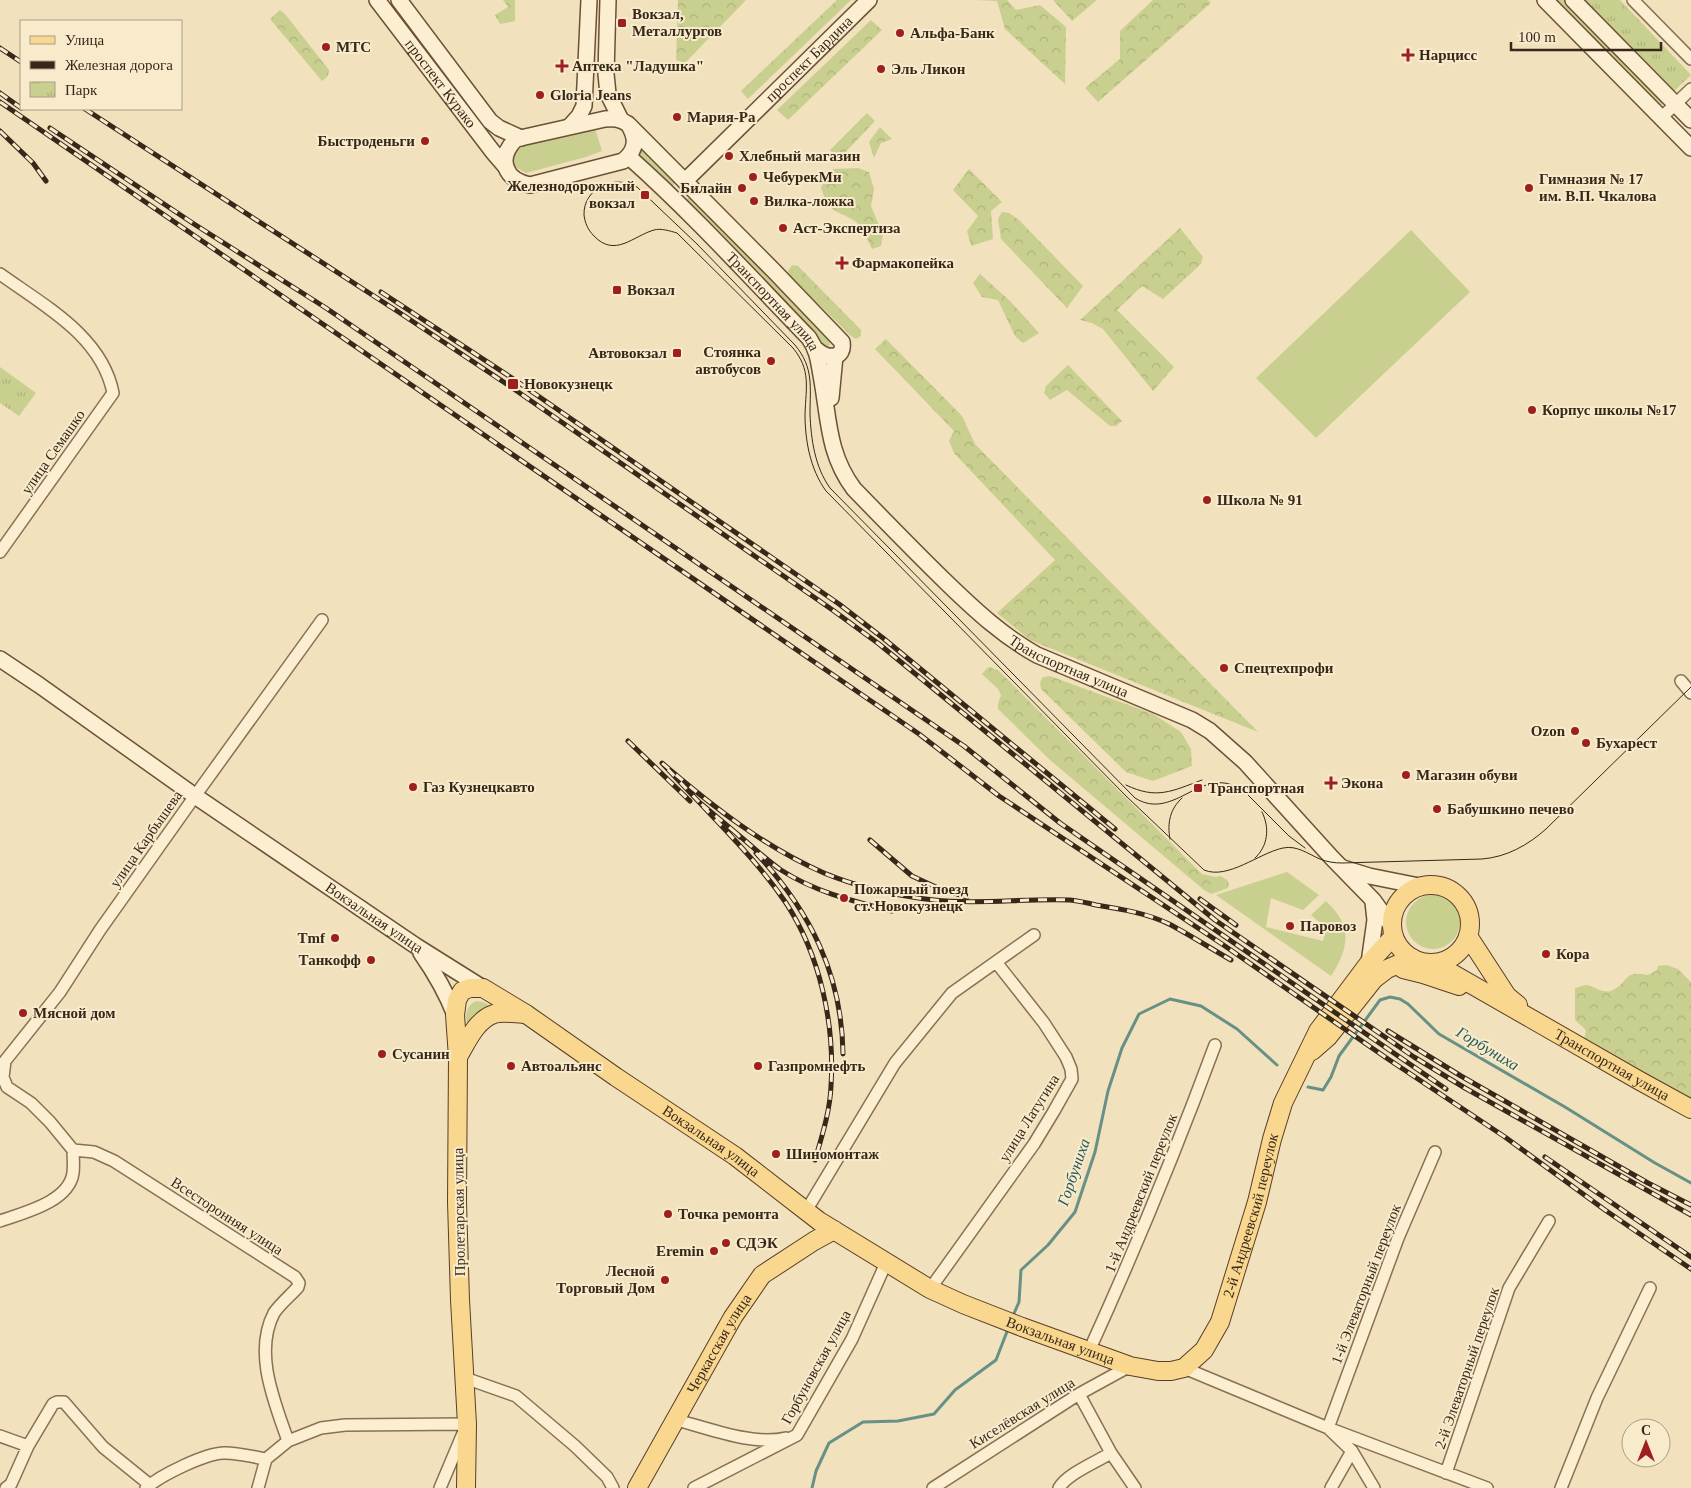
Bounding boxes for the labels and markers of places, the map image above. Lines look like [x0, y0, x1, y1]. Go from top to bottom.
place label: Вокзал, Металлургов [632, 6, 722, 39]
marker: Вокзал, Металлургов [616, 17, 628, 29]
place label: Альфа-Банк [910, 25, 995, 41]
marker: Альфа-Банк [894, 27, 906, 39]
place label: МТС [336, 39, 371, 55]
marker: МТС [320, 41, 332, 53]
place label: Нарцисс [1419, 47, 1477, 63]
marker: Нарцисс [1401, 48, 1415, 62]
place label: Аптека "Ладушка" [572, 58, 704, 74]
marker: Аптека "Ладушка" [556, 60, 568, 72]
place label: Эль Ликон [891, 61, 966, 77]
marker: Эль Ликон [875, 63, 887, 75]
place label: Gloria Jeans [550, 87, 631, 103]
marker: Gloria Jeans [534, 89, 546, 101]
place label: Мария-Ра [687, 109, 756, 125]
marker: Мария-Ра [671, 111, 683, 123]
place label: Быстроденьги [317, 133, 415, 149]
marker: Быстроденьги [419, 135, 431, 147]
place label: Хлебный магазин [739, 148, 861, 164]
marker: Хлебный магазин [723, 150, 735, 162]
place label: ЧебурекМи [763, 169, 842, 185]
marker: ЧебурекМи [747, 171, 759, 183]
place label: Гимназия № 17 им. В.П. Чкалова [1539, 171, 1657, 204]
place label: Железнодорожный вокзал [507, 178, 636, 211]
place label: Билайн [680, 180, 732, 196]
marker: Билайн [736, 182, 748, 194]
marker: Гимназия № 17 им. В.П. Чкалова [1523, 182, 1535, 194]
marker: Железнодорожный вокзал [639, 189, 651, 201]
place label: Вилка-ложка [764, 193, 855, 209]
marker: Вилка-ложка [748, 195, 760, 207]
place label: Аст-Экспертиза [793, 220, 901, 236]
marker: Аст-Экспертиза [777, 222, 789, 234]
place label: Фармакопейка [852, 255, 954, 271]
marker: Фармакопейка [836, 257, 848, 269]
place label: Вокзал [627, 282, 676, 298]
marker: Вокзал [611, 284, 623, 296]
place label: Стоянка автобусов [695, 344, 761, 377]
place label: Автовокзал [588, 345, 668, 361]
marker: Автовокзал [671, 347, 683, 359]
marker: Стоянка автобусов [765, 355, 777, 367]
place label: Новокузнецк [524, 376, 613, 392]
marker: Новокузнецк [506, 377, 520, 391]
place label: Корпус школы №17 [1542, 402, 1677, 418]
marker: Корпус школы №17 [1526, 404, 1538, 416]
place label: Школа № 91 [1217, 492, 1303, 508]
marker: Школа № 91 [1201, 494, 1213, 506]
place label: Спецтехпрофи [1234, 660, 1334, 676]
marker: Спецтехпрофи [1218, 662, 1230, 674]
place label: Ozon [1531, 723, 1566, 739]
marker: Ozon [1569, 725, 1581, 737]
place label: Бухарест [1596, 735, 1658, 751]
marker: Бухарест [1580, 737, 1592, 749]
place label: Магазин обуви [1416, 767, 1518, 783]
marker: Магазин обуви [1400, 769, 1412, 781]
place label: Экона [1341, 775, 1384, 791]
marker: Экона [1325, 777, 1337, 789]
place label: Газ Кузнецкавто [423, 779, 535, 795]
place label: Транспортная [1208, 780, 1305, 796]
marker: Газ Кузнецкавто [407, 781, 419, 793]
marker: Транспортная [1192, 782, 1204, 794]
place label: Бабушкино печево [1447, 801, 1574, 817]
marker: Бабушкино печево [1431, 803, 1443, 815]
place label: Пожарный поезд ст. Новокузнецк [854, 881, 969, 914]
marker: Пожарный поезд ст. Новокузнецк [838, 892, 850, 904]
place label: Паровоз [1300, 918, 1356, 934]
marker: Паровоз [1284, 920, 1296, 932]
place label: Tmf [298, 930, 326, 946]
marker: Tmf [329, 932, 341, 944]
place label: Кора [1556, 946, 1590, 962]
marker: Кора [1540, 948, 1552, 960]
place label: Танкофф [299, 952, 361, 968]
marker: Танкофф [365, 954, 377, 966]
place label: Мясной дом [33, 1005, 116, 1021]
marker: Мясной дом [17, 1007, 29, 1019]
place label: Сусанин [392, 1046, 450, 1062]
marker: Сусанин [376, 1048, 388, 1060]
place label: Автоальянс [521, 1058, 602, 1074]
place label: Газпромнефть [768, 1058, 865, 1074]
marker: Автоальянс [505, 1060, 517, 1072]
marker: Газпромнефть [752, 1060, 764, 1072]
place label: Шиномонтаж [786, 1146, 879, 1162]
marker: Шиномонтаж [770, 1148, 782, 1160]
place label: Точка ремонта [678, 1206, 779, 1222]
marker: Точка ремонта [662, 1208, 674, 1220]
place label: СДЭК [736, 1235, 778, 1251]
marker: СДЭК [720, 1237, 732, 1249]
place label: Eremin [656, 1243, 705, 1259]
marker: Eremin [708, 1245, 720, 1257]
place label: Лесной Торговый Дом [556, 1263, 655, 1296]
marker: Лесной Торговый Дом [659, 1274, 671, 1286]

